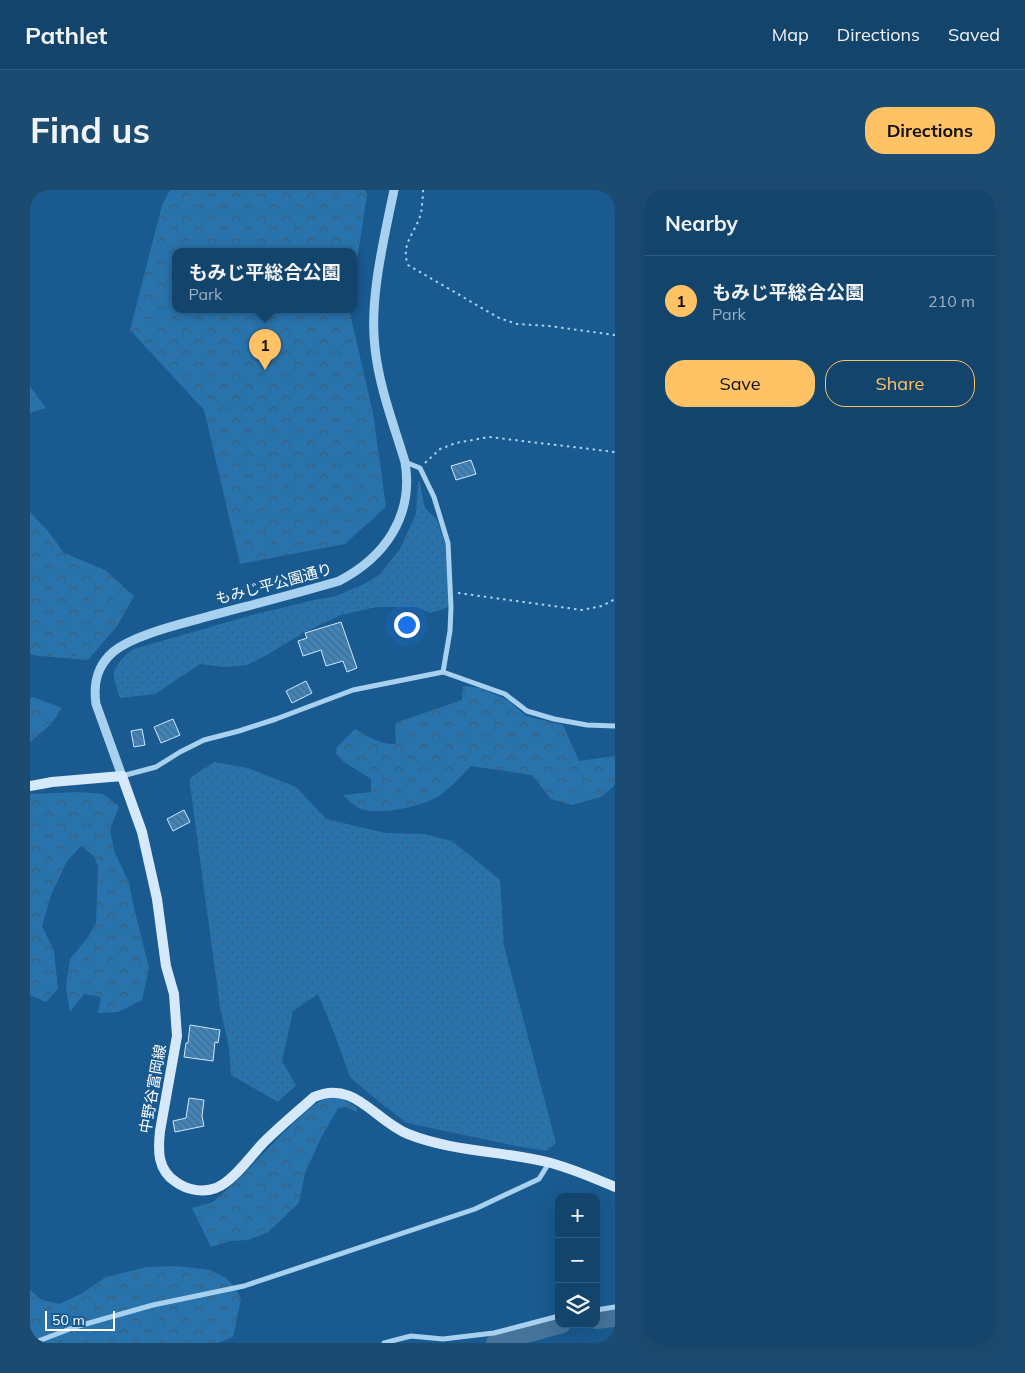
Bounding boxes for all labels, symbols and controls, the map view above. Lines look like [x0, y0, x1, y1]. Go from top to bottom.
text: Pathlet [25, 20, 107, 50]
text: Map [772, 23, 809, 46]
text: Directions [837, 23, 920, 46]
text: Saved [948, 23, 1000, 46]
button: Directions [865, 107, 995, 154]
text: Find us [30, 108, 150, 152]
text: Nearby [665, 210, 738, 236]
popup [172, 248, 357, 313]
text: もみじ平総合公園 [188, 260, 341, 284]
text: もみじ平総合公園 [712, 280, 864, 304]
text: Park [188, 284, 222, 304]
text: 1 [676, 291, 686, 311]
text: 210 m [928, 291, 975, 311]
text: Park [712, 304, 746, 324]
pin: 1 [249, 329, 281, 370]
button: Save [665, 360, 815, 407]
button: Share [825, 360, 975, 407]
street label: もみじ平公園通り [213, 559, 334, 608]
your location [394, 612, 420, 638]
street label: 中野谷富岡線 [135, 1043, 170, 1135]
map controls [555, 1193, 600, 1328]
button: + [555, 1193, 600, 1238]
button: − [555, 1238, 600, 1283]
button: layers [555, 1283, 600, 1328]
scale bar [45, 1308, 115, 1331]
text: 50 m [52, 1311, 85, 1329]

